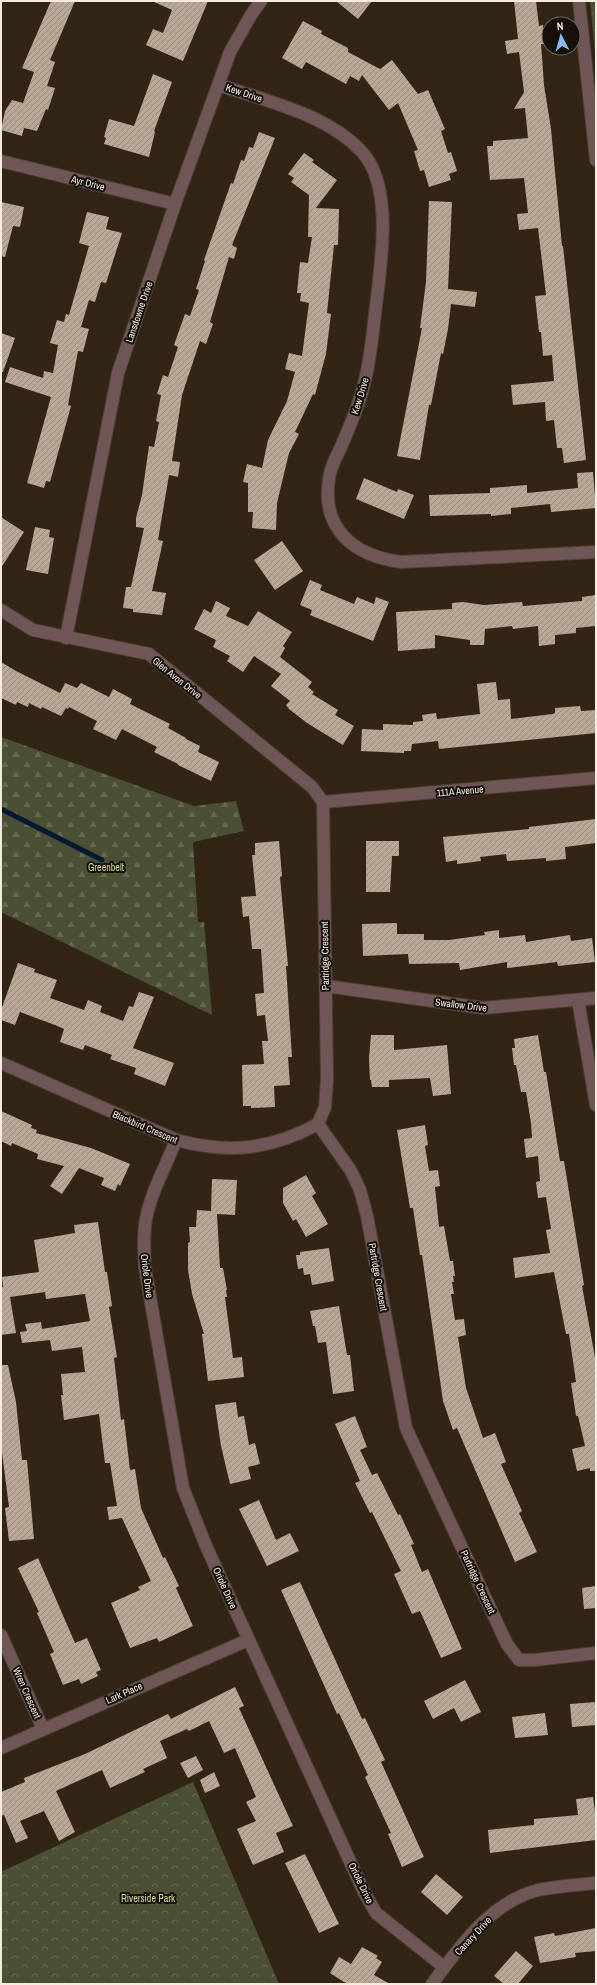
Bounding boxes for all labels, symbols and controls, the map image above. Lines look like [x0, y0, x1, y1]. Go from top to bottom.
north arrow [541, 16, 581, 56]
text: N [556, 19, 564, 33]
street label: Kew Drive [224, 81, 264, 105]
street label: Ayr Drive [69, 172, 107, 194]
street label: Lansdowne Drive [122, 279, 156, 344]
street label: Kew Drive [348, 376, 372, 416]
street label: Glen Avon Drive [150, 654, 205, 702]
street label: 111A Avenue [436, 782, 484, 800]
park label: Greenbelt [88, 861, 125, 874]
street label: Partridge Crescent [318, 921, 332, 991]
street label: Swallow Drive [434, 995, 488, 1015]
street label: Blackbird Crescent [111, 1107, 180, 1147]
street label: Partridge Crescent [366, 1242, 391, 1313]
street label: Oriole Drive [138, 1253, 156, 1299]
street label: Partridge Crescent [458, 1548, 499, 1617]
street label: Oriole Drive [210, 1565, 240, 1611]
street label: Wren Crescent [10, 1665, 44, 1721]
street label: Lark Place [104, 1679, 145, 1707]
street label: Oriole Drive [345, 1860, 377, 1906]
park label: Riverside Park [121, 1892, 176, 1905]
street label: Canary Drive [452, 1914, 495, 1958]

